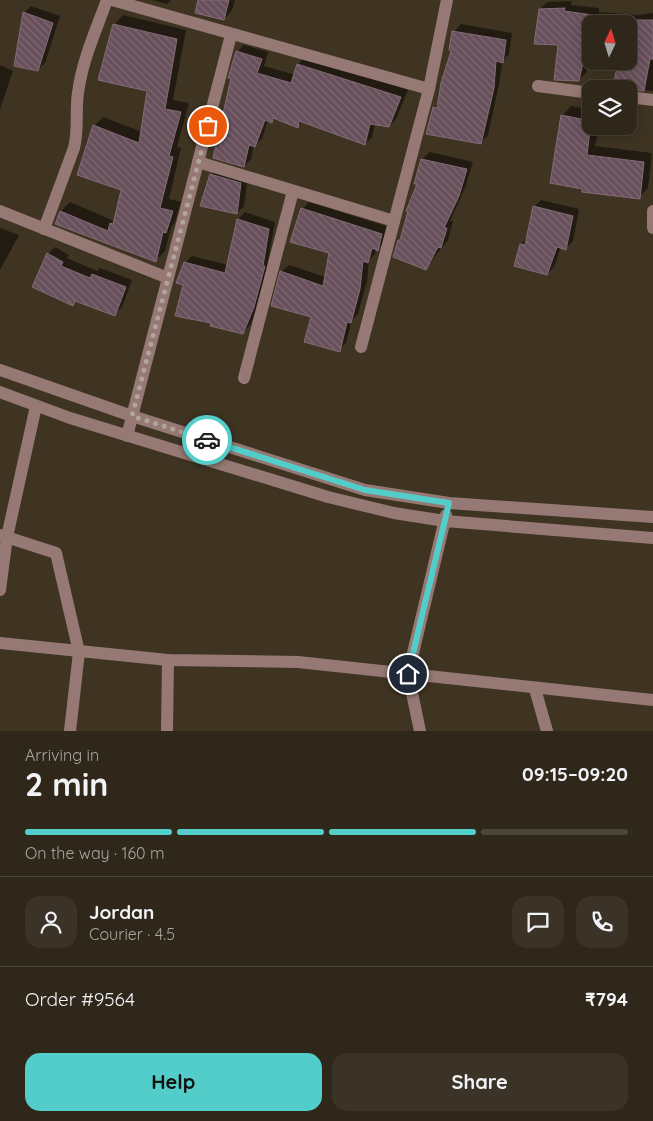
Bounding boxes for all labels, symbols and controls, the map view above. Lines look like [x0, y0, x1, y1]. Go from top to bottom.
north arrow [582, 15, 638, 70]
map controls [582, 15, 637, 135]
button: layers [582, 80, 637, 135]
pin [187, 105, 229, 147]
icon: bag [194, 112, 222, 140]
courier [182, 415, 232, 465]
icon: car [193, 426, 221, 454]
pin [387, 653, 429, 695]
icon: home [394, 660, 422, 688]
text: Arriving in [25, 745, 99, 765]
text: 09:15–09:20 [522, 762, 628, 786]
text: 2 min [25, 764, 108, 804]
text: On the way · 160 m [25, 843, 165, 863]
button: person [25, 896, 77, 948]
button: chat [512, 896, 564, 948]
button: phone [576, 896, 628, 948]
text: Jordan [89, 900, 154, 924]
text: Courier · 4.5 [89, 924, 175, 944]
text: Order #9564 [25, 987, 135, 1011]
text: ₹794 [585, 987, 628, 1011]
button: Help [25, 1053, 322, 1111]
button: Share [332, 1053, 628, 1111]

